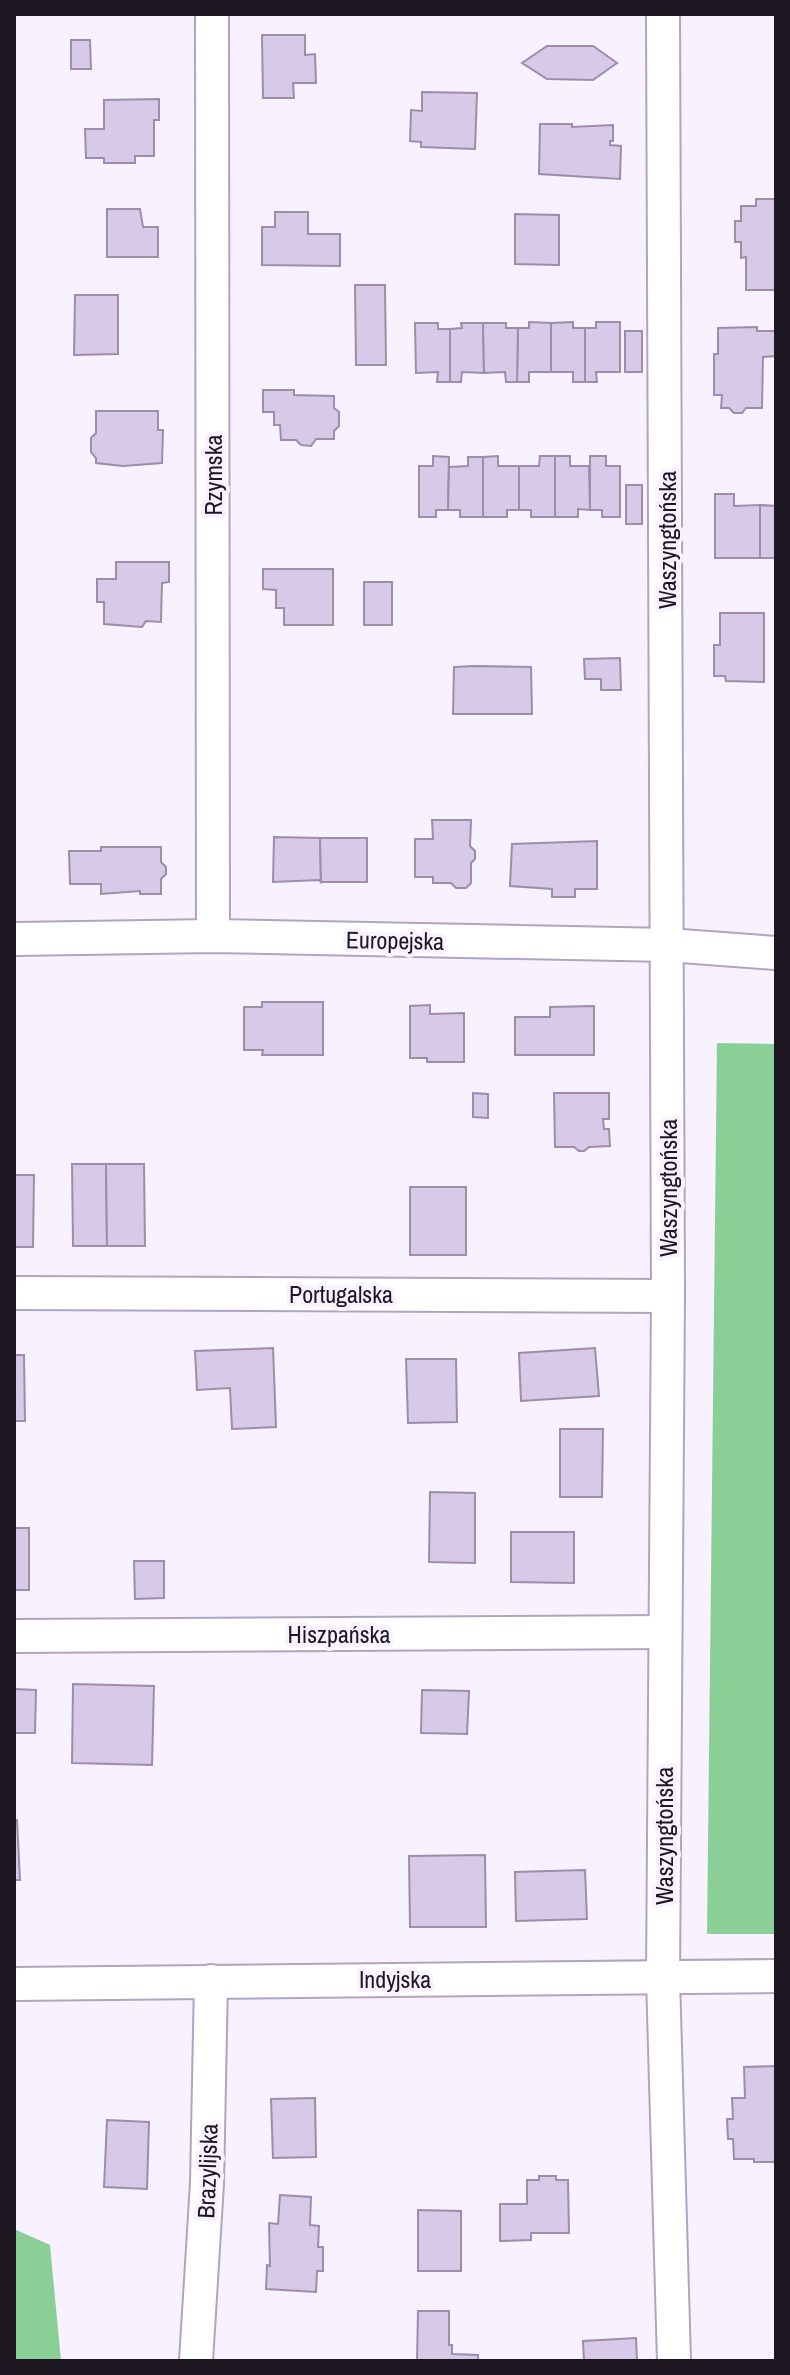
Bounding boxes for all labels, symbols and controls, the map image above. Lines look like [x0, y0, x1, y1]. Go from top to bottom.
street label: Rzymska [197, 434, 229, 515]
street label: Waszyngtońska [651, 471, 683, 609]
street label: Europejska [346, 923, 445, 957]
street label: Waszyngtońska [652, 1119, 684, 1257]
street label: Portugalska [289, 1278, 393, 1310]
street label: Hiszpańska [288, 1618, 390, 1650]
street label: Waszyngtońska [648, 1767, 680, 1905]
street label: Indyjska [359, 1963, 431, 1995]
street label: Brazylijska [189, 2123, 225, 2219]

